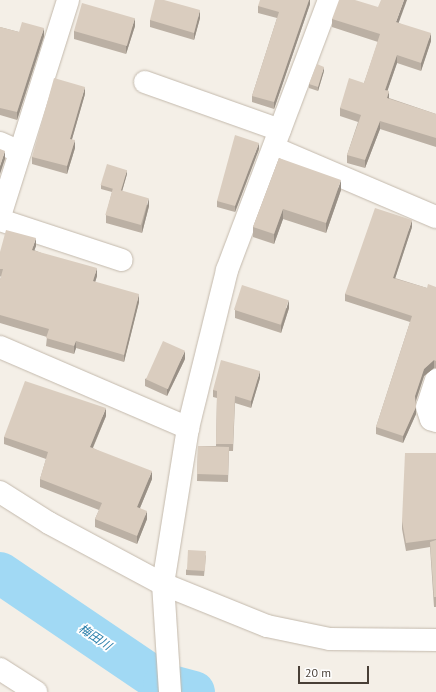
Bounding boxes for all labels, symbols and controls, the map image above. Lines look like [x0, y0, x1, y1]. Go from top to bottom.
water label: 梅田川 [76, 621, 114, 653]
scale bar [300, 658, 371, 684]
text: 20 m [305, 665, 331, 680]

